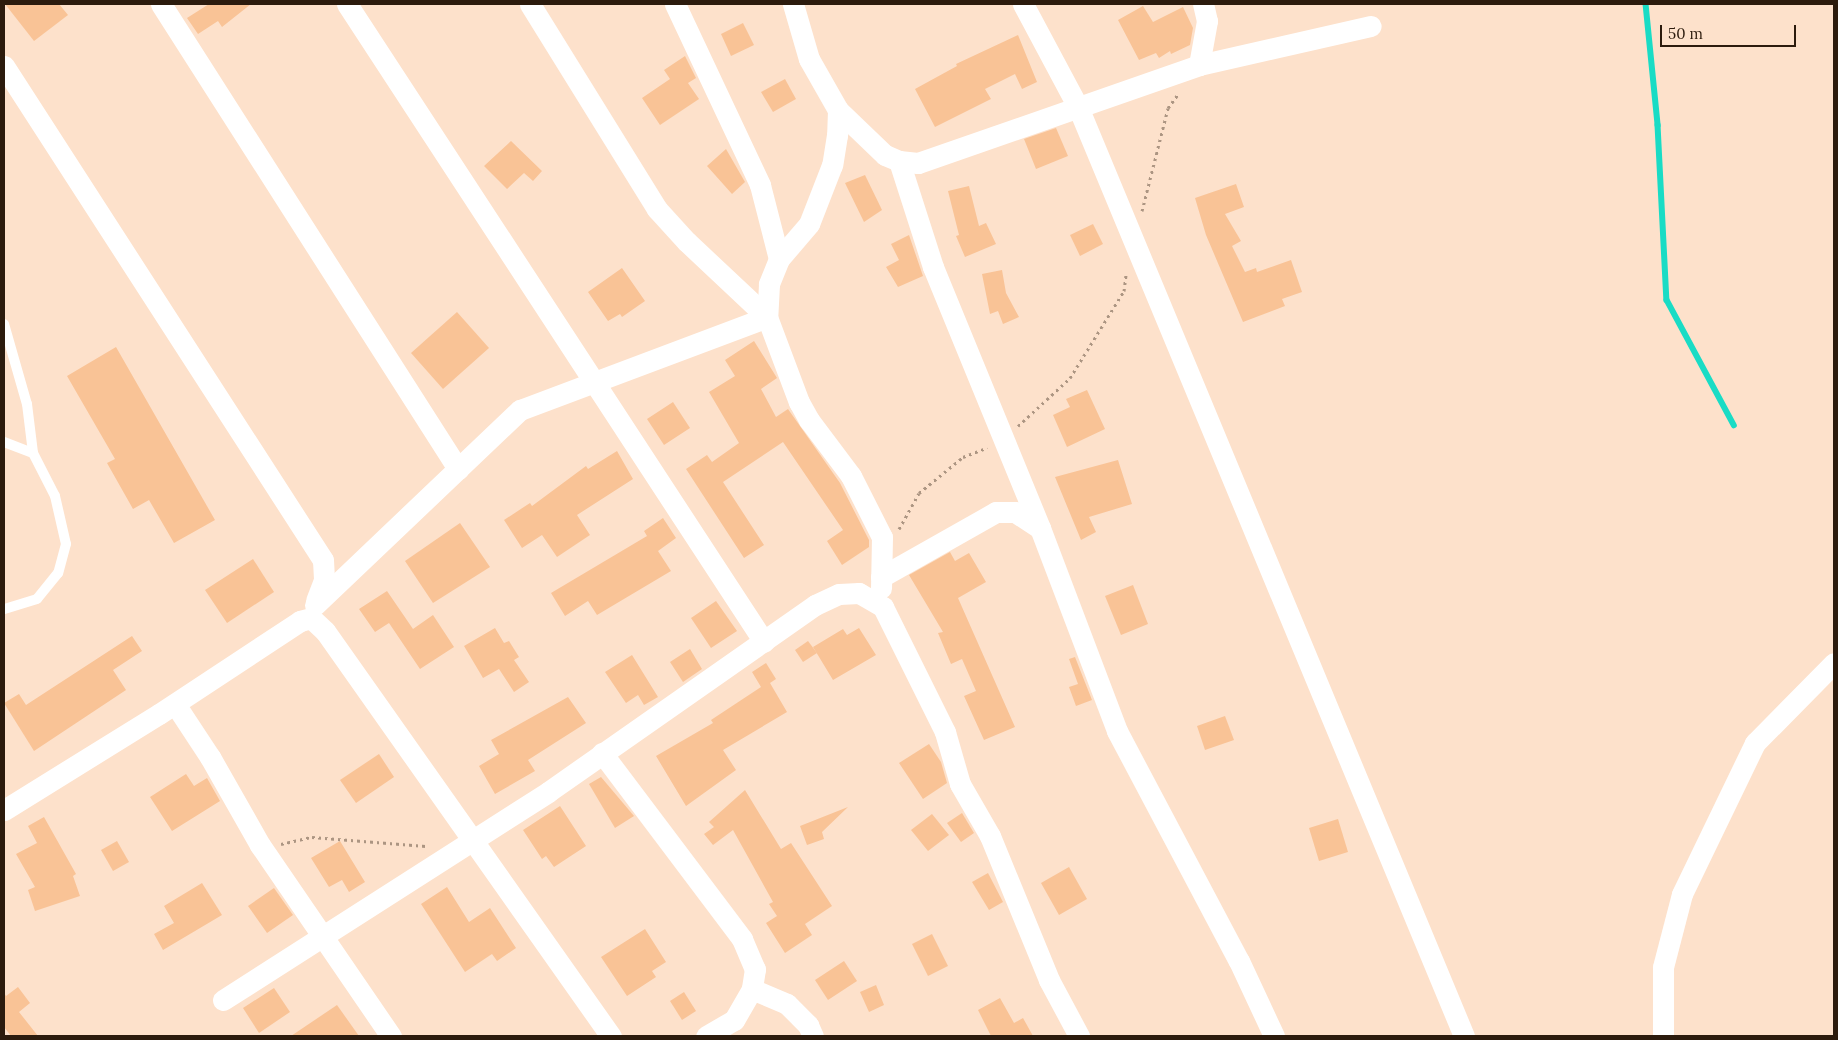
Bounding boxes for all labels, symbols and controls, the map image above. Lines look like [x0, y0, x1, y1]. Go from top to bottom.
scale bar [1663, 15, 1799, 47]
text: 50 m [1668, 24, 1703, 43]

